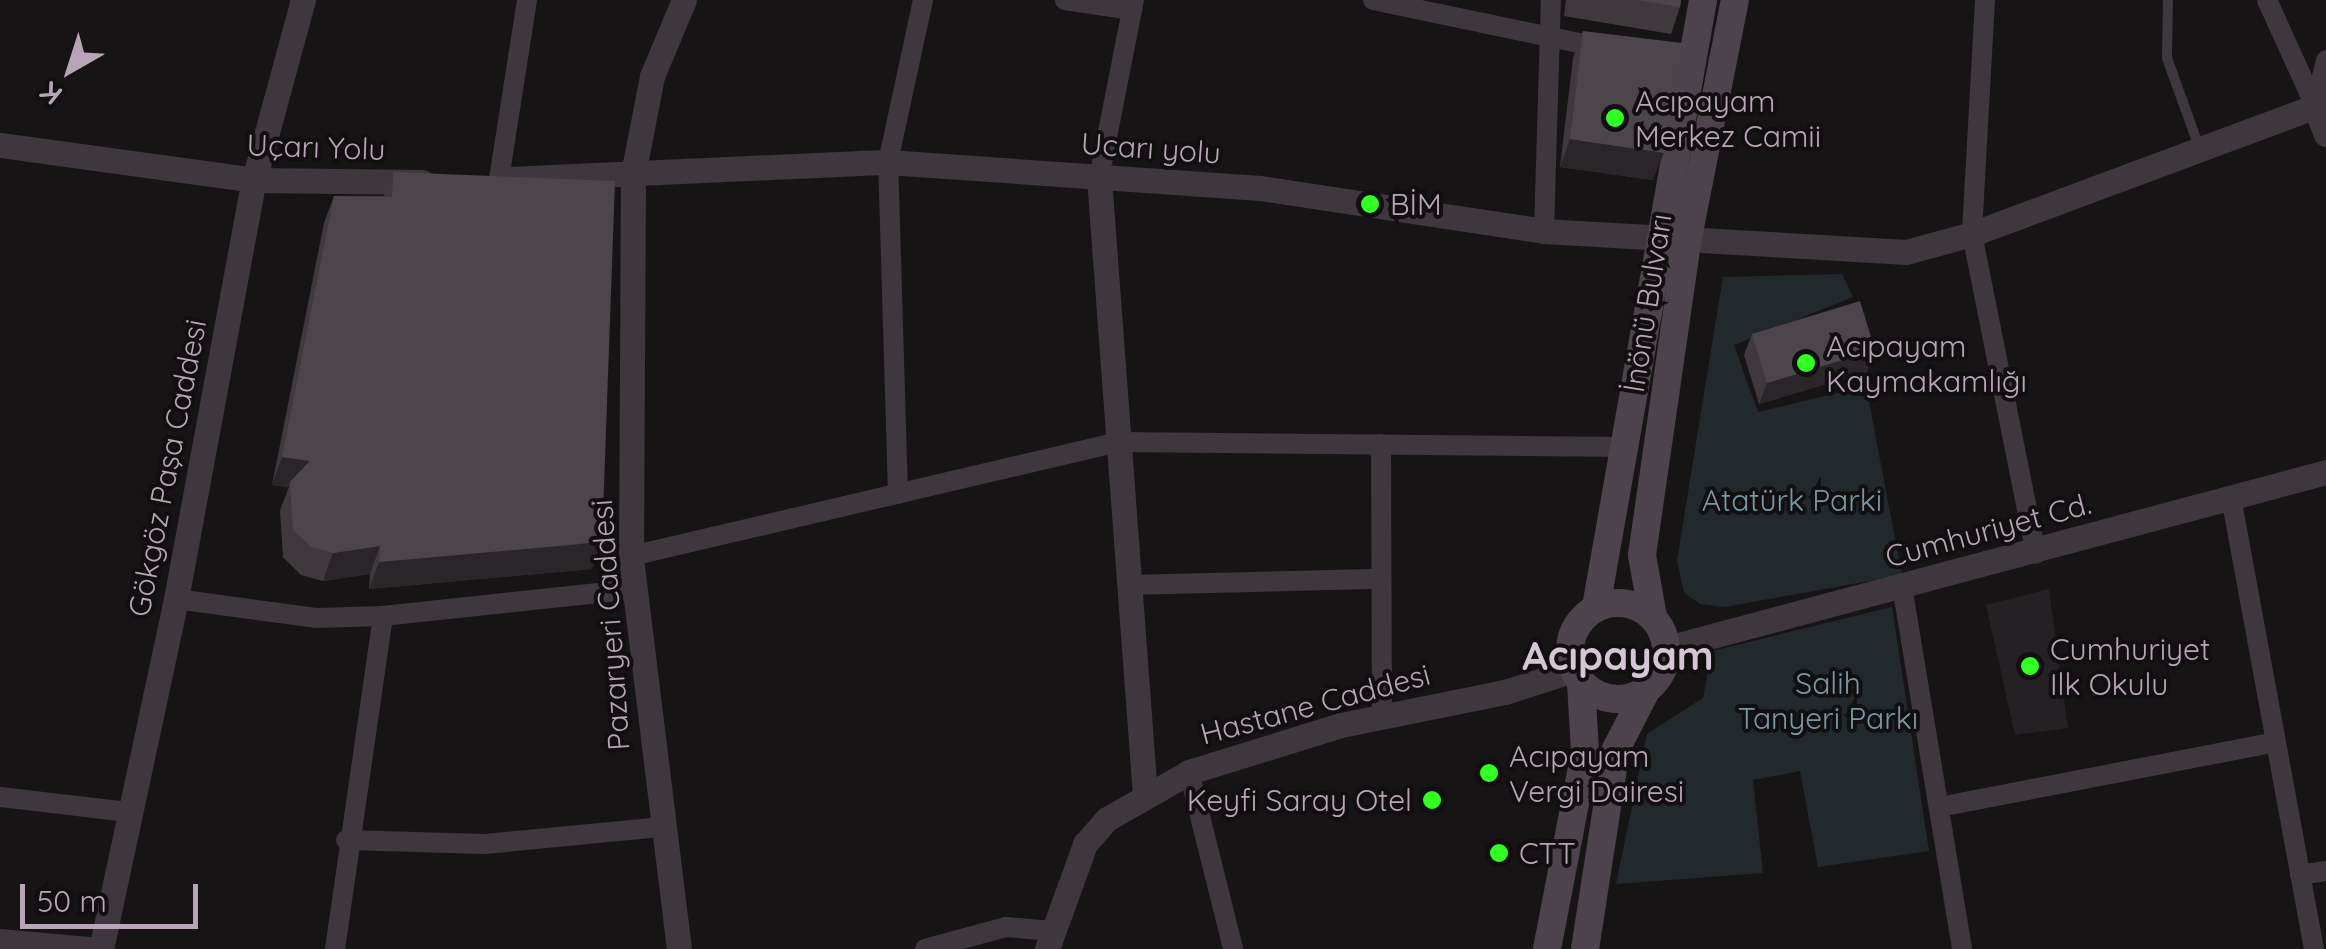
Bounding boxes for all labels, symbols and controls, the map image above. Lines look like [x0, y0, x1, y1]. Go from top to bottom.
north arrow [20, 20, 120, 120]
text: K [33, 74, 69, 113]
place label: Acıpayam Merkez Camii [1635, 83, 1821, 154]
marker: Acıpayam Merkez Camii [1604, 107, 1626, 129]
street label: Ucarı yolu [1080, 125, 1222, 171]
street label: Uçarı Yolu [246, 127, 386, 167]
place label: BİM [1390, 186, 1442, 222]
marker: BİM [1359, 193, 1381, 215]
street label: İnönü Bulvarı [1615, 211, 1679, 395]
street label: Gökgöz Paşa Caddesi [121, 316, 213, 620]
place label: Acıpayam Kaymakamlığı [1826, 328, 2027, 398]
marker: Acıpayam Kaymakamlığı [1795, 352, 1817, 374]
park label: Atatürk Parki [1702, 482, 1882, 518]
street label: Cumhuriyet Cd. [1881, 485, 2095, 575]
street label: Pazaryeri Caddesi [583, 498, 637, 752]
district label: Acıpayam [1522, 631, 1714, 679]
place label: Cumhuriyet Ilk Okulu [2050, 631, 2210, 702]
marker: Cumhuriyet Ilk Okulu [2019, 655, 2041, 677]
street label: Hastane Caddesi [1196, 656, 1434, 752]
park label: Salih Tanyeri Parkı [1738, 665, 1918, 736]
place label: Acıpayam Vergi Dairesi [1509, 738, 1684, 808]
marker: Acıpayam Vergi Dairesi [1478, 762, 1500, 784]
place label: Keyfi Saray Otel [1187, 782, 1412, 818]
marker: Keyfi Saray Otel [1421, 789, 1443, 811]
place label: CTT [1519, 835, 1576, 871]
marker: CTT [1488, 842, 1510, 864]
scale bar [25, 864, 202, 926]
text: 50 m [37, 882, 107, 920]

